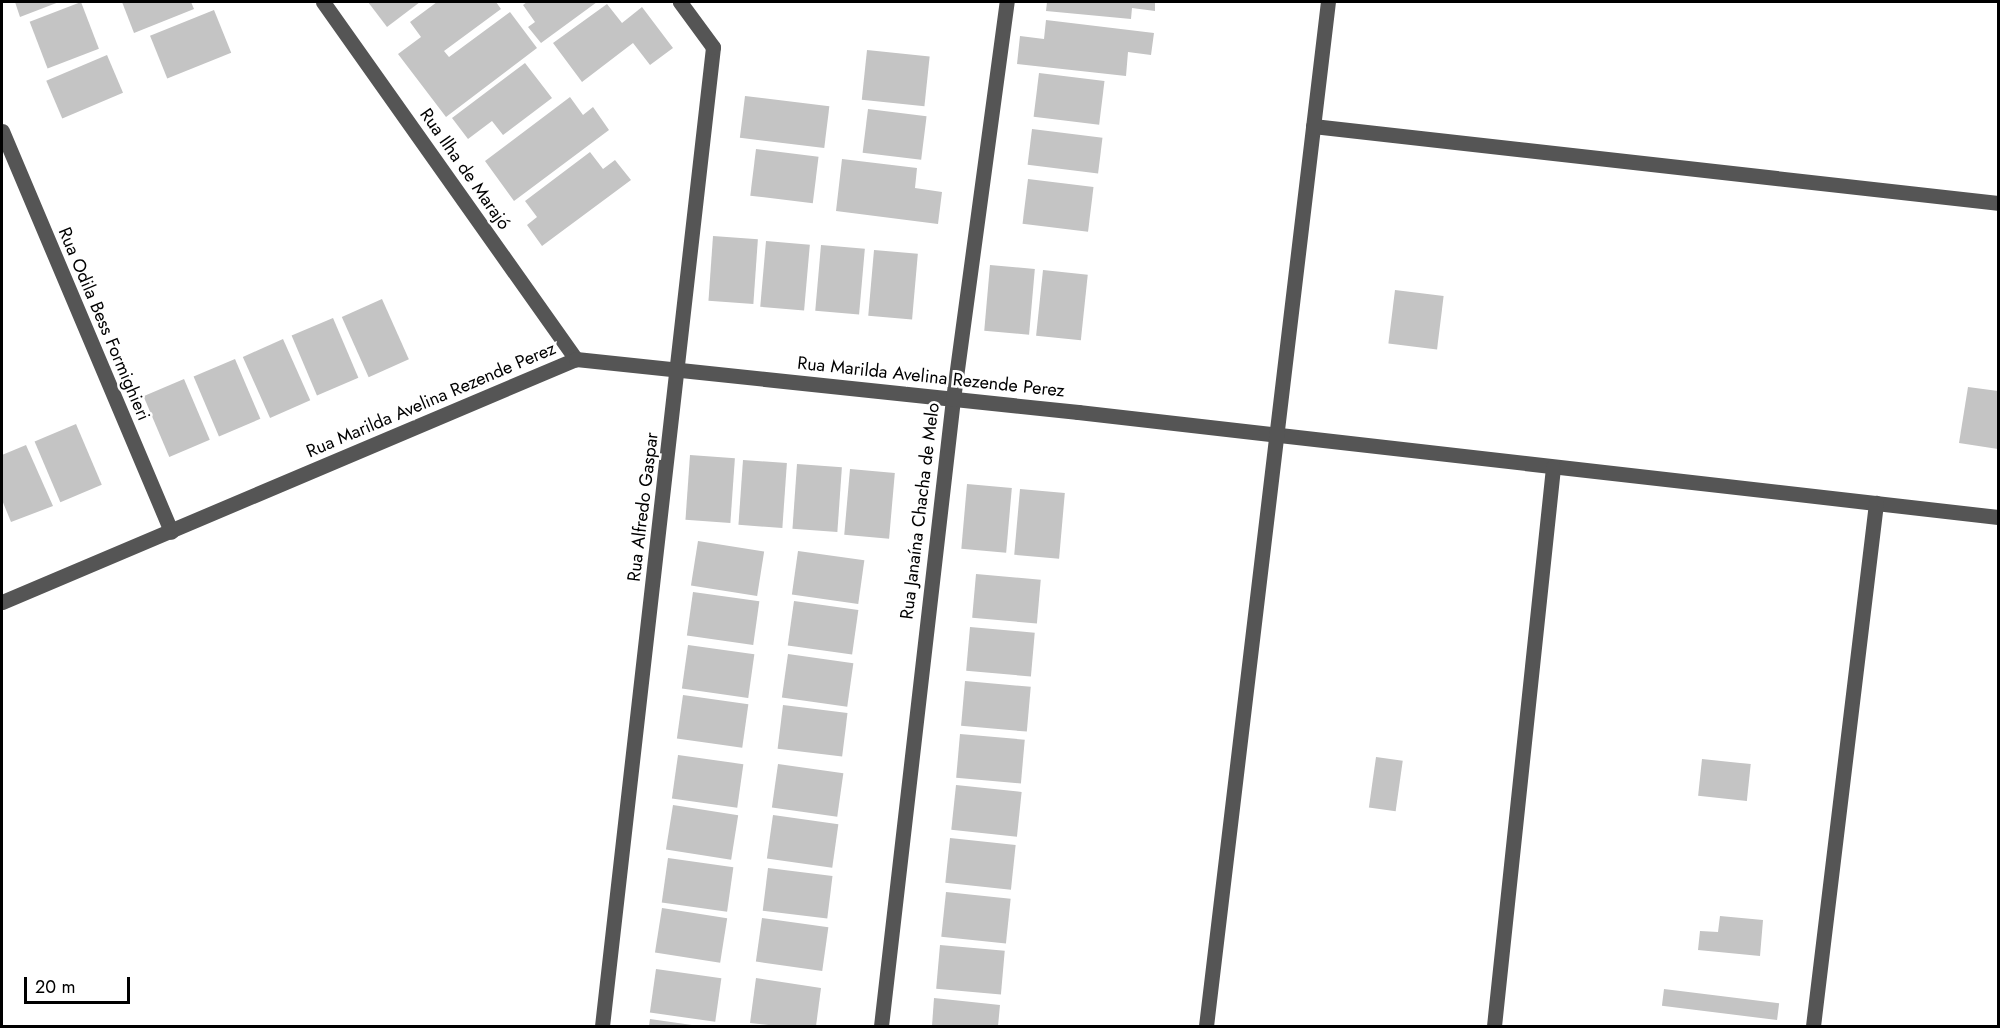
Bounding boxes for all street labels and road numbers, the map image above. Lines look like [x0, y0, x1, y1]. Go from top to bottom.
street label: Rua Ilha de Marajó [415, 104, 515, 234]
street label: Rua Odila Bess Formighieri [53, 224, 155, 424]
street label: Rua Marilda Avelina Rezende Perez [303, 338, 559, 462]
street label: Rua Marilda Avelina Rezende Perez [796, 352, 1066, 402]
street label: Rua Janaína Chacha de Melo [896, 401, 944, 621]
street label: Rua Alfredo Gaspar [623, 431, 663, 583]

